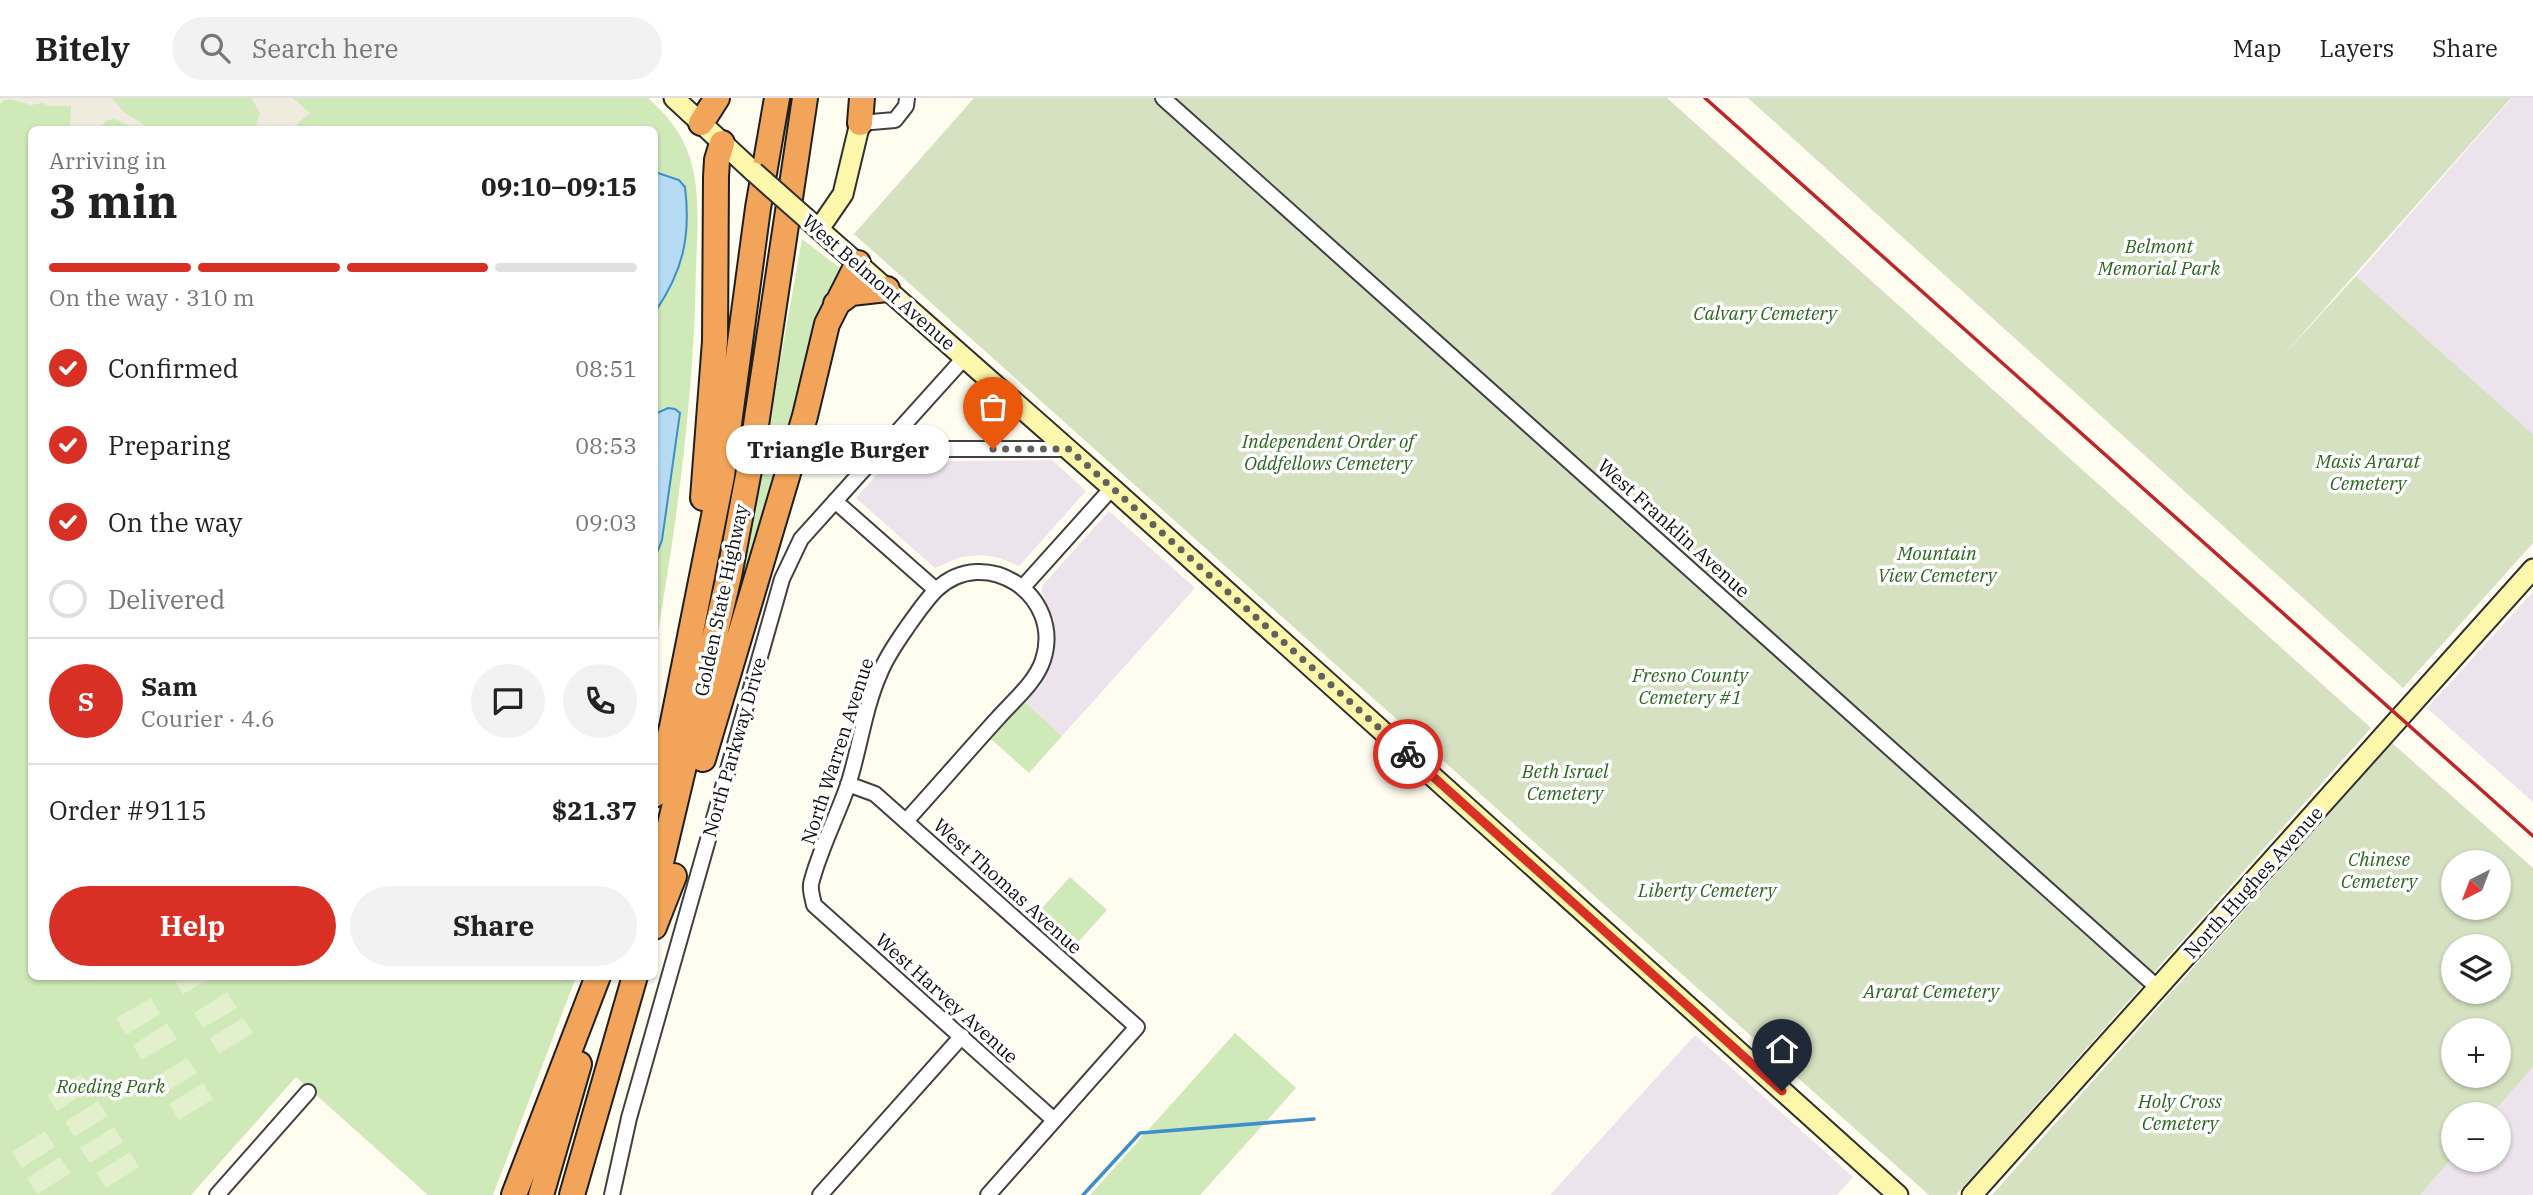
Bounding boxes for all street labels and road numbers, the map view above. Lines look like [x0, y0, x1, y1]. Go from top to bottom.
street label: West Belmont Avenue [797, 209, 961, 355]
street label: West Franklin Avenue [1593, 453, 1755, 603]
street label: Golden State Highway [689, 501, 753, 698]
street label: North Parkway Drive [697, 654, 771, 840]
street label: North Warren Avenue [795, 655, 879, 847]
street label: North Hughes Avenue [2178, 801, 2328, 963]
street label: West Thomas Avenue [929, 813, 1087, 959]
street label: West Harvey Avenue [871, 928, 1023, 1068]

